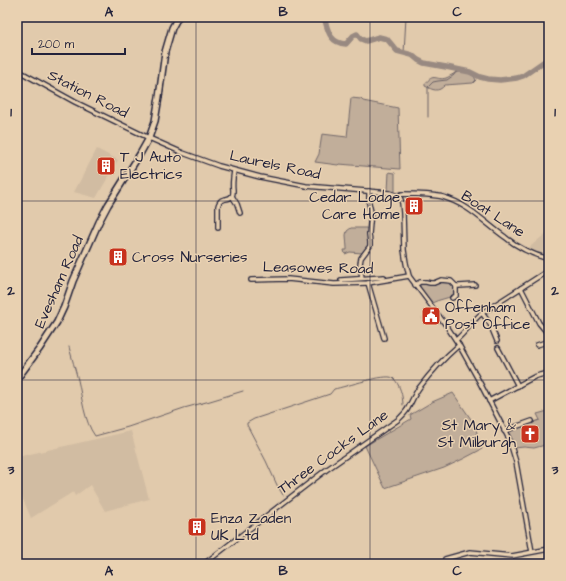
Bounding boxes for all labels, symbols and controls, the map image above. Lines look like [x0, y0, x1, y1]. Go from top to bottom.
text: A [105, 3, 114, 21]
text: B [278, 3, 288, 21]
text: C [452, 3, 462, 21]
scale bar [32, 30, 125, 56]
text: 200 m [38, 36, 75, 53]
street label: Station Road [44, 65, 132, 123]
text: 1 [10, 103, 12, 121]
text: 1 [554, 103, 556, 121]
street label: Laurels Road [228, 145, 323, 185]
place label: T J Auto Electrics [120, 147, 183, 185]
building icon: T J Auto Electrics [95, 155, 117, 177]
street label: Boat Lane [457, 185, 529, 243]
place label: Cedar Lodge Care Home [309, 187, 400, 225]
building icon: Cedar Lodge Care Home [403, 195, 425, 217]
street label: Evesham Road [29, 232, 89, 332]
building icon: Cross Nurseries [107, 246, 129, 268]
place label: Cross Nurseries [132, 247, 248, 268]
street label: Leasowes Road [263, 257, 374, 279]
text: 2 [6, 282, 15, 300]
text: 2 [550, 282, 559, 300]
place label: Offenham Post Office [445, 297, 530, 335]
public building icon: Offenham Post Office [420, 305, 442, 327]
street label: Three Cocks Lane [273, 405, 393, 499]
place label: St Mary & St Milburgh [438, 415, 517, 454]
church icon: St Mary & St Milburgh [519, 423, 541, 445]
text: 3 [7, 461, 15, 479]
text: 3 [551, 461, 559, 479]
place label: Enza Zaden UK Ltd [211, 508, 292, 546]
building icon: Enza Zaden UK Ltd [186, 516, 208, 538]
text: A [105, 562, 114, 580]
text: B [278, 562, 288, 580]
text: C [452, 562, 462, 580]

